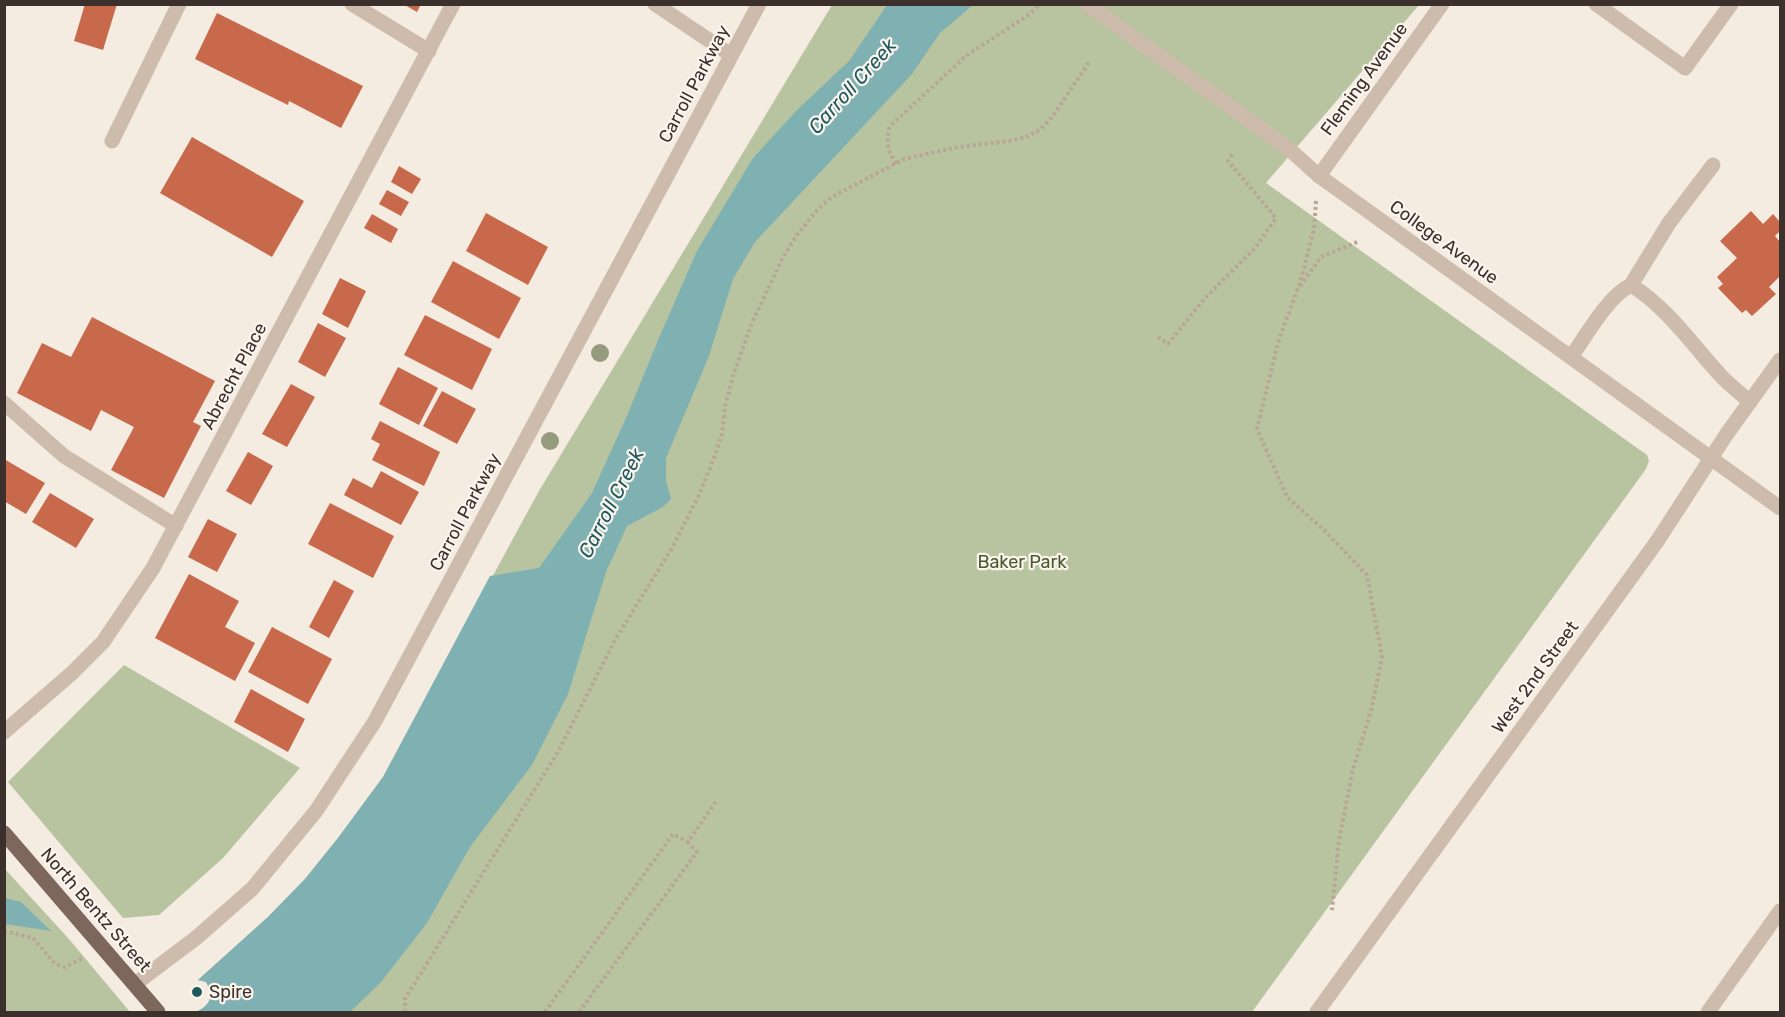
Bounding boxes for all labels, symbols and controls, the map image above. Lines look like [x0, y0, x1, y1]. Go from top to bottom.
street label: Fleming Avenue [1316, 18, 1412, 140]
street label: Carroll Parkway [654, 21, 734, 147]
water label: Carroll Creek [803, 33, 901, 139]
street label: College Avenue [1385, 195, 1503, 289]
street label: Abrecht Place [197, 319, 271, 433]
water label: Carroll Creek [573, 444, 649, 562]
street label: Carroll Parkway [425, 449, 505, 575]
park label: Baker Park [977, 551, 1067, 573]
street label: West 2nd Street [1487, 617, 1583, 737]
street label: North Bentz Street [36, 843, 156, 977]
place label: Spire [209, 981, 252, 1003]
marker: Spire [190, 985, 204, 999]

